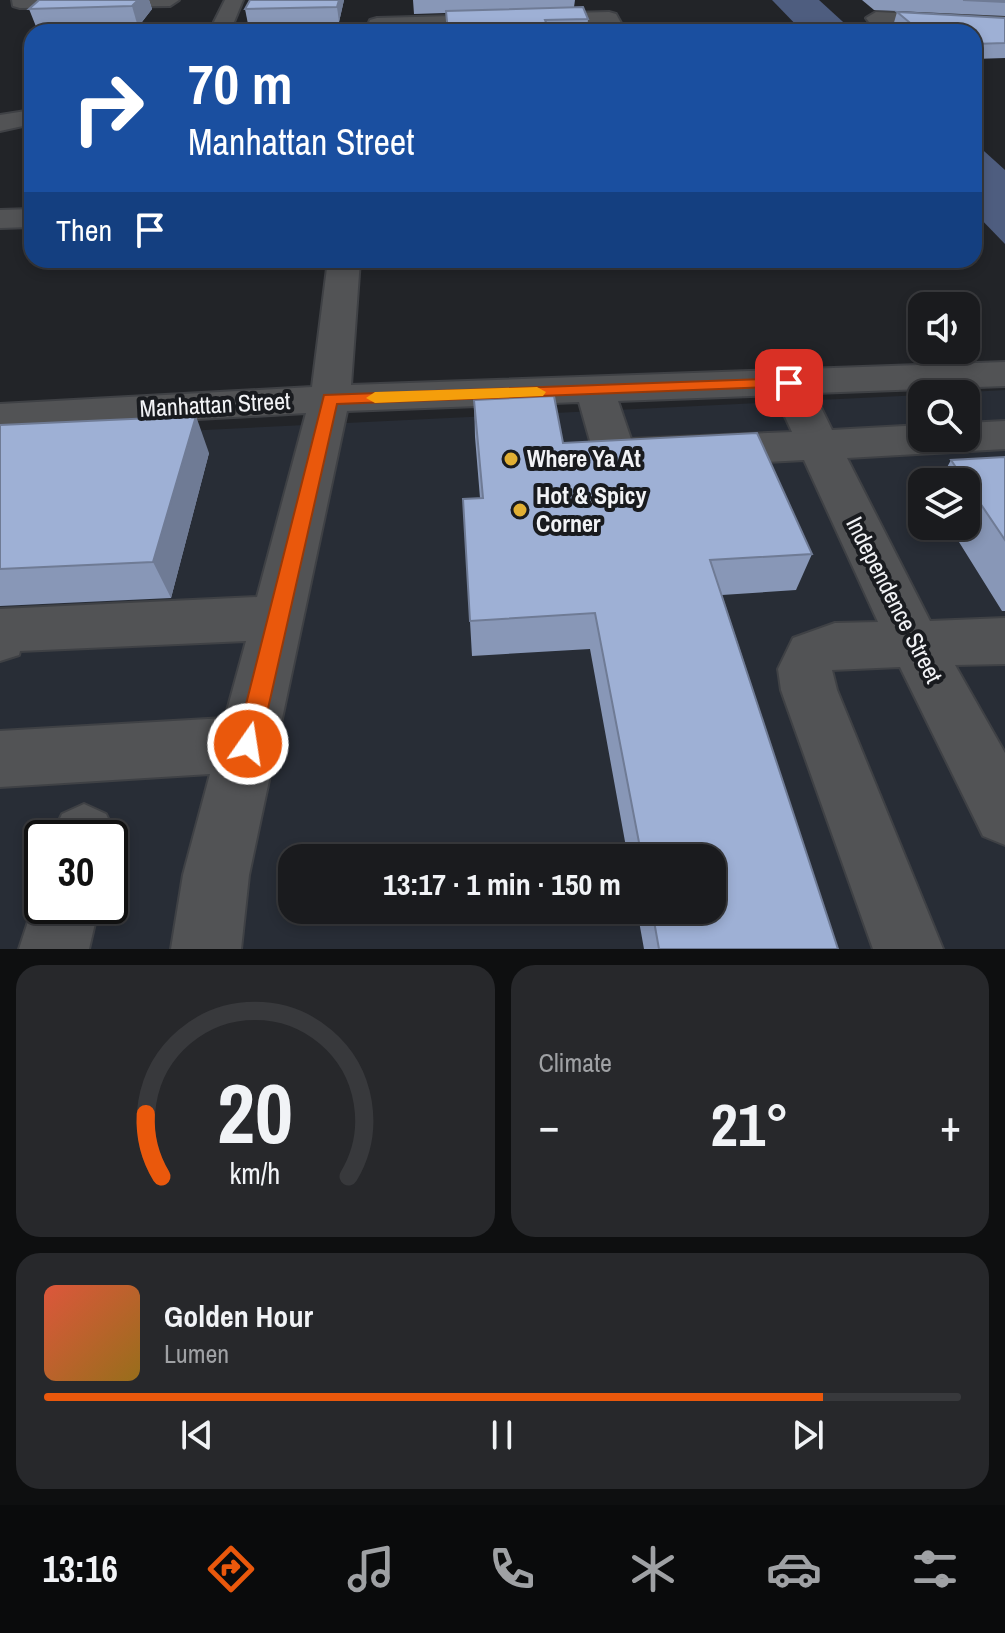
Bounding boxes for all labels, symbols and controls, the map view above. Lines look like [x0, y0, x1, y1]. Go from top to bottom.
text: 70 m [188, 46, 293, 121]
icon: right [56, 56, 160, 160]
text: Manhattan Street [188, 118, 414, 166]
icon: arrive [128, 208, 172, 252]
text: Then [56, 210, 112, 250]
map controls [908, 292, 980, 540]
button: sound [908, 292, 980, 364]
pin [755, 349, 823, 417]
icon: arrive [767, 361, 811, 405]
button: search [908, 380, 980, 452]
street label: Manhattan Street [139, 384, 292, 424]
place label: Where Ya At [527, 442, 641, 474]
marker: Where Ya At [502, 450, 520, 468]
button: layers [908, 468, 980, 540]
place label: Hot & Spicy Corner [536, 479, 647, 539]
marker: Hot & Spicy Corner [511, 501, 529, 519]
street label: Independence Street [839, 511, 951, 689]
position arrow [206, 702, 290, 786]
speed limit sign: 30 [24, 820, 128, 924]
text: 13:17 · 1 min · 150 m [383, 864, 621, 904]
text: Climate [539, 1045, 612, 1080]
text: 20 [217, 1057, 293, 1169]
text: 21° [710, 1084, 789, 1165]
text: − [539, 1095, 560, 1155]
text: + [940, 1095, 961, 1155]
text: km/h [230, 1154, 281, 1193]
text: Golden Hour [164, 1296, 313, 1336]
text: Lumen [164, 1336, 229, 1371]
icon: previous [175, 1413, 219, 1457]
icon: pause [480, 1413, 524, 1457]
icon: next [786, 1413, 830, 1457]
icon: directions [203, 1541, 259, 1597]
icon: music [343, 1541, 399, 1597]
icon: phone [484, 1541, 540, 1597]
icon: climate [625, 1541, 681, 1597]
icon: car [766, 1541, 822, 1597]
icon: filters [907, 1541, 963, 1597]
text: 13:16 [42, 1545, 118, 1593]

